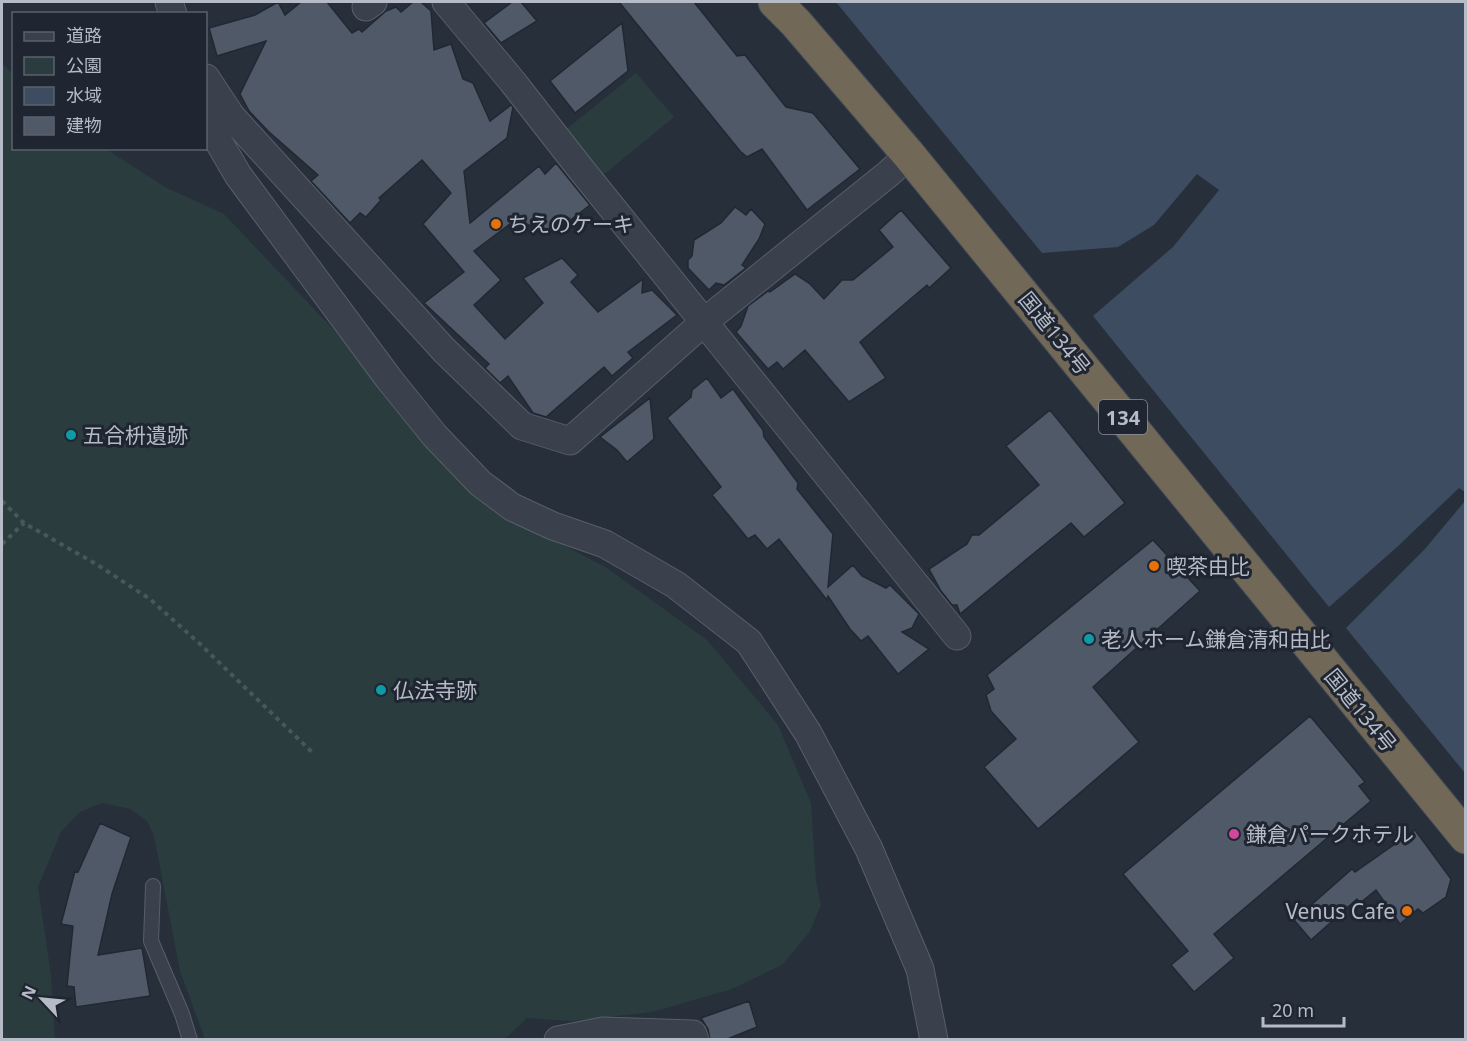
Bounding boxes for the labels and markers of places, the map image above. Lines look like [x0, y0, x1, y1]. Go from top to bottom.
place label: ちえのケーキ [508, 210, 634, 238]
marker: ちえのケーキ [489, 217, 503, 231]
place label: 五合枡遺跡 [83, 421, 188, 449]
marker: 五合枡遺跡 [64, 428, 78, 442]
place label: 喫茶由比 [1166, 552, 1250, 580]
marker: 喫茶由比 [1147, 559, 1161, 573]
place label: 老人ホーム鎌倉清和由比 [1101, 625, 1331, 653]
marker: 老人ホーム鎌倉清和由比 [1082, 632, 1096, 646]
place label: 仏法寺跡 [393, 676, 477, 704]
marker: 仏法寺跡 [374, 683, 388, 697]
place label: 鎌倉パークホテル [1246, 820, 1414, 848]
marker: 鎌倉パークホテル [1227, 827, 1241, 841]
place label: Venus Cafe [1285, 897, 1395, 925]
marker: Venus Cafe [1400, 904, 1414, 918]

